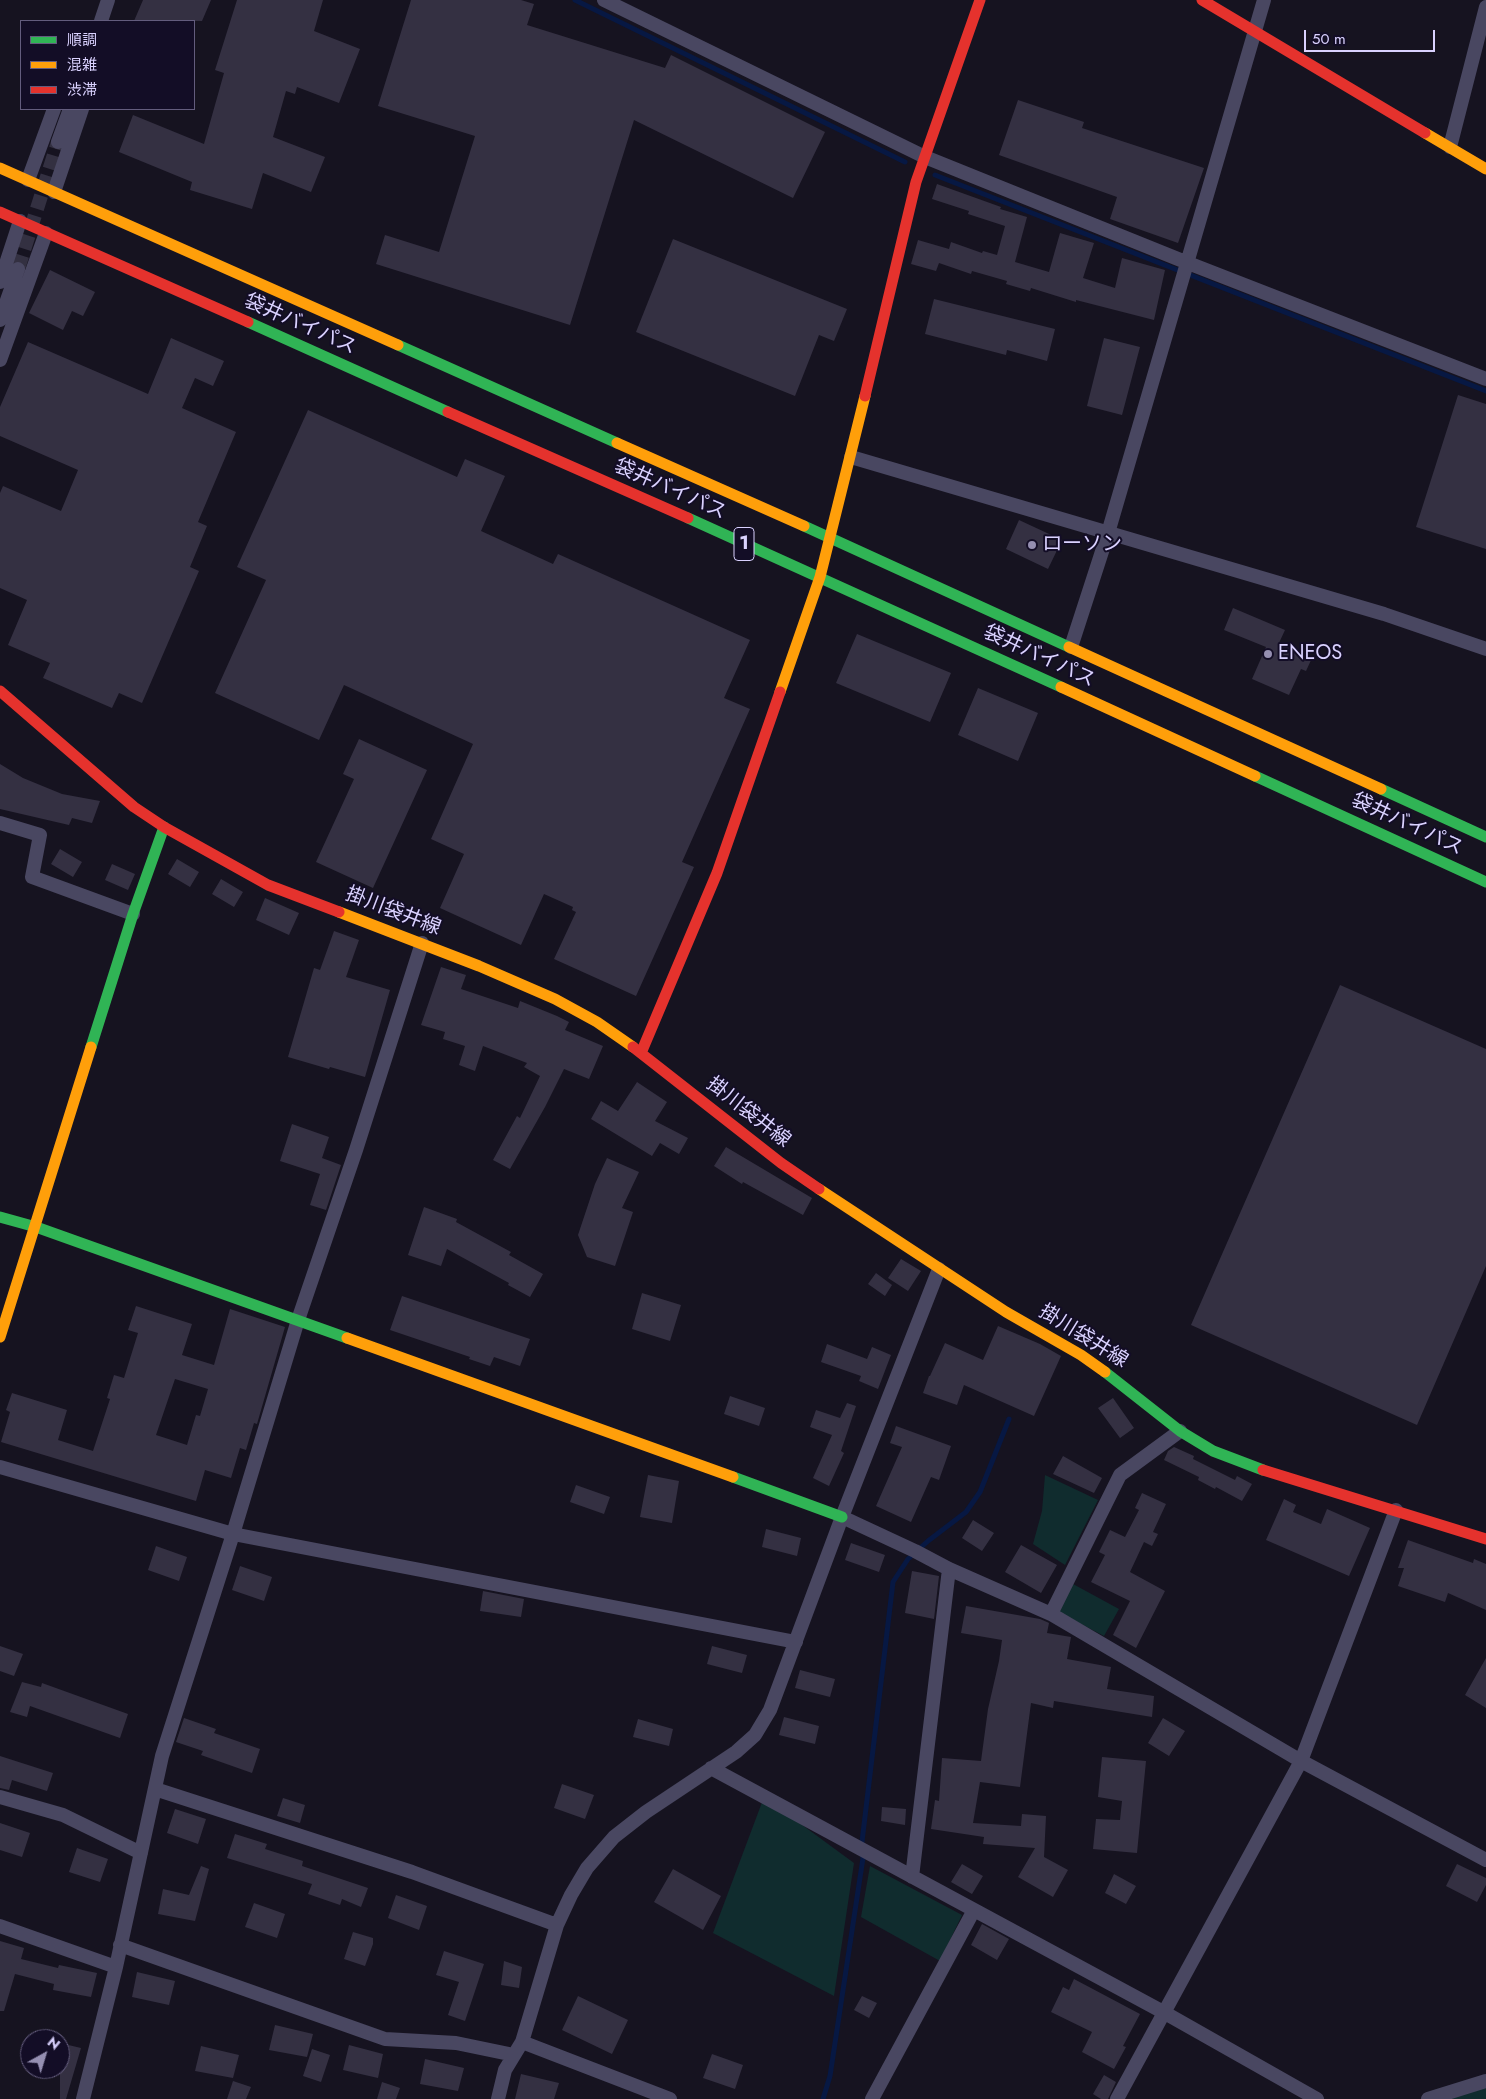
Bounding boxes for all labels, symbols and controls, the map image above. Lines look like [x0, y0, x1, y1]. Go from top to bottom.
legend [20, 20, 195, 110]
scale bar [1306, 20, 1437, 52]
text: 50 m [1312, 28, 1346, 50]
text: 順調 [67, 29, 97, 51]
text: 混雑 [67, 54, 97, 76]
text: 渋滞 [67, 79, 97, 101]
street label: 袋井バイパス [240, 290, 360, 360]
street label: 袋井バイパス [610, 455, 730, 525]
road number: 1 [734, 528, 754, 560]
place label: ローソン [1042, 533, 1122, 557]
marker: ローソン [1026, 539, 1038, 551]
street label: 袋井バイパス [980, 621, 1098, 693]
place label: ENEOS [1278, 642, 1342, 666]
marker: ENEOS [1262, 648, 1274, 660]
street label: 袋井バイパス [1348, 789, 1466, 861]
street label: 掛川袋井線 [342, 883, 444, 941]
street label: 掛川袋井線 [701, 1073, 795, 1153]
street label: 掛川袋井線 [1034, 1300, 1132, 1374]
north arrow [20, 2029, 70, 2079]
text: N [43, 2032, 64, 2054]

